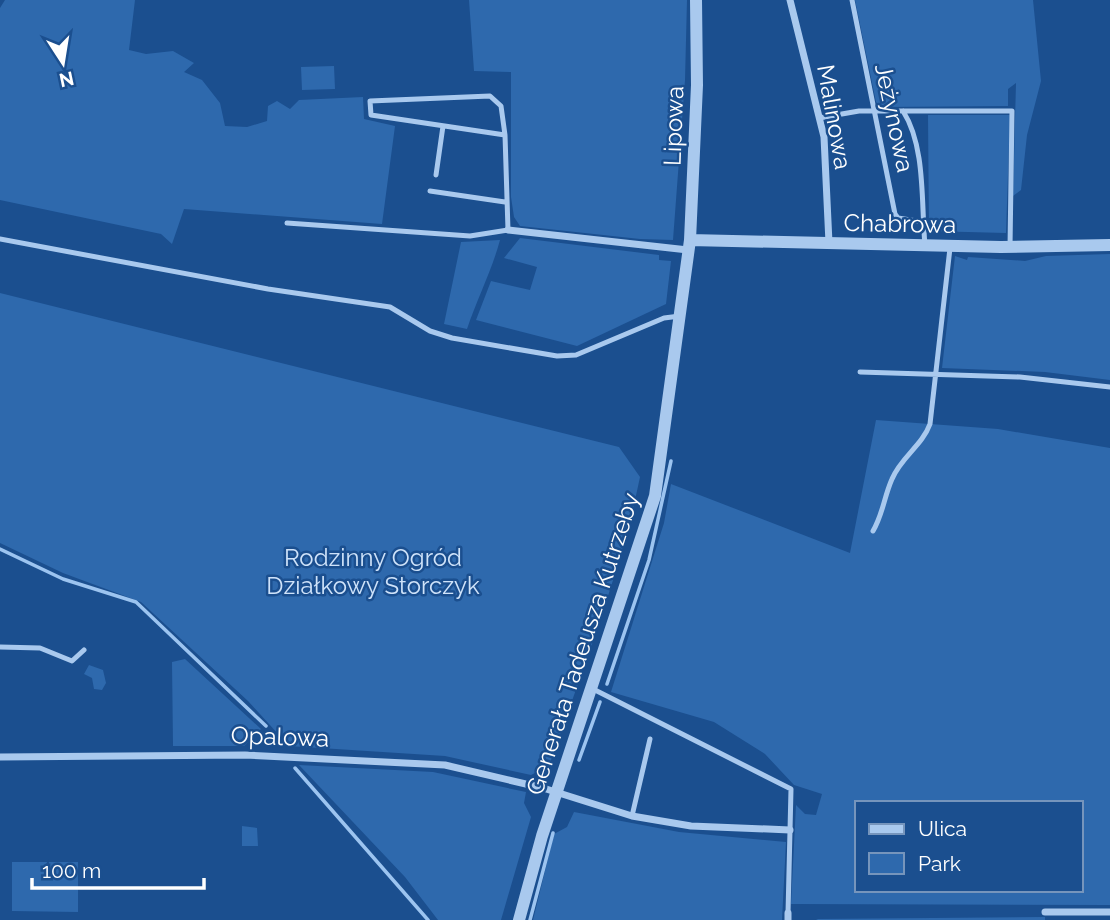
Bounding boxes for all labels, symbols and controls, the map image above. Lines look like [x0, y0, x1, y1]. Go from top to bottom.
north arrow [28, 28, 98, 98]
street label: Jeżynowa [869, 61, 920, 175]
street label: Malinowa [811, 62, 858, 172]
text: N [57, 67, 76, 92]
street label: Lipowa [658, 85, 689, 167]
street label: Chabrowa [844, 208, 957, 239]
street label: Generała Tadeusza Kutrzeby [520, 489, 645, 799]
park label: Rodzinny Ogród Działkowy Storczyk [266, 543, 480, 600]
street label: Opalowa [230, 720, 330, 753]
legend [855, 801, 1082, 892]
text: Ulica [918, 816, 967, 841]
scale bar [32, 846, 203, 890]
text: Park [918, 851, 961, 876]
text: 100 m [42, 858, 101, 883]

